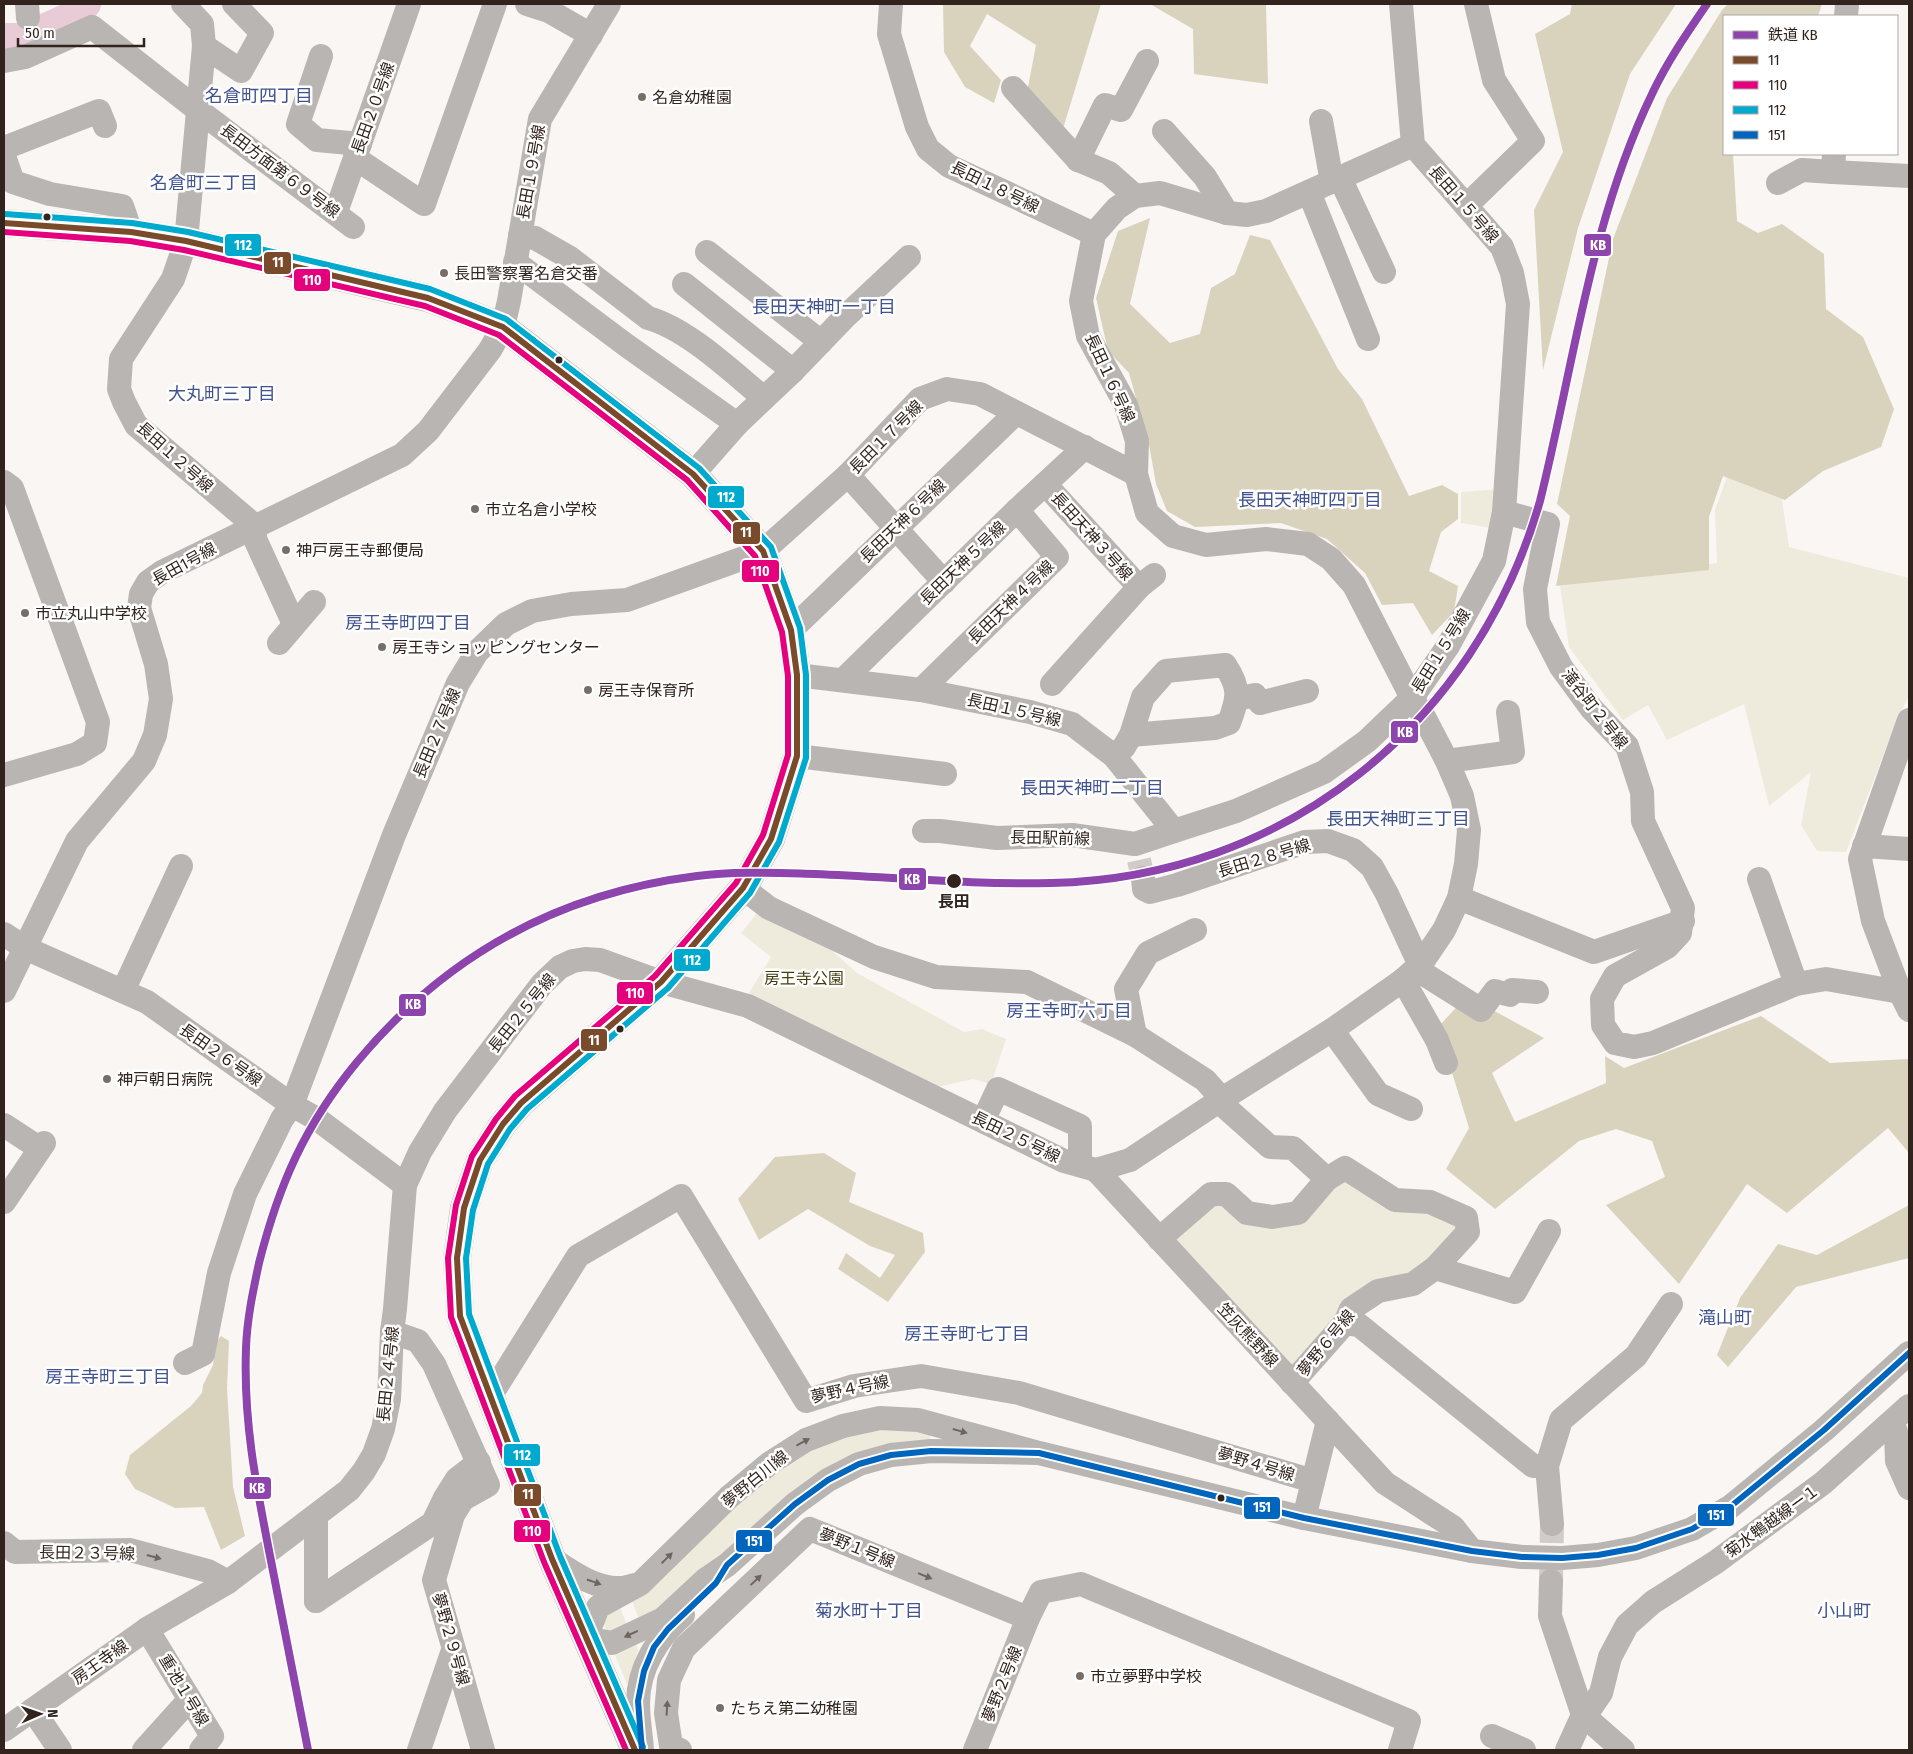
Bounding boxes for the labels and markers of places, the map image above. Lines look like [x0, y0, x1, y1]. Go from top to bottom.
place label: 名倉幼稚園 [652, 88, 732, 107]
marker: 名倉幼稚園 [636, 91, 648, 103]
unlabelled marker [42, 212, 52, 222]
place label: 長田警察署名倉交番 [454, 264, 598, 283]
marker: 長田警察署名倉交番 [438, 267, 450, 279]
unlabelled marker [554, 355, 564, 365]
place label: 市立名倉小学校 [485, 500, 597, 519]
marker: 市立名倉小学校 [469, 503, 481, 515]
place label: 神戸房王寺郵便局 [296, 541, 424, 560]
marker: 神戸房王寺郵便局 [280, 544, 292, 556]
place label: 市立丸山中学校 [35, 604, 147, 623]
marker: 市立丸山中学校 [19, 607, 31, 619]
place label: 房王寺ショッピングセンター [392, 638, 600, 657]
marker: 房王寺ショッピングセンター [376, 641, 388, 653]
place label: 房王寺保育所 [598, 681, 694, 700]
marker: 房王寺保育所 [582, 684, 594, 696]
marker: 長田 [945, 872, 963, 890]
place label: 長田 [938, 892, 970, 911]
unlabelled marker [615, 1024, 625, 1034]
place label: 神戸朝日病院 [117, 1070, 213, 1089]
marker: 神戸朝日病院 [101, 1073, 113, 1085]
unlabelled marker [1216, 1493, 1226, 1503]
place label: 市立夢野中学校 [1090, 1667, 1202, 1686]
marker: 市立夢野中学校 [1074, 1670, 1086, 1682]
place label: たちえ第二幼稚園 [730, 1699, 858, 1718]
marker: たちえ第二幼稚園 [714, 1702, 726, 1714]

